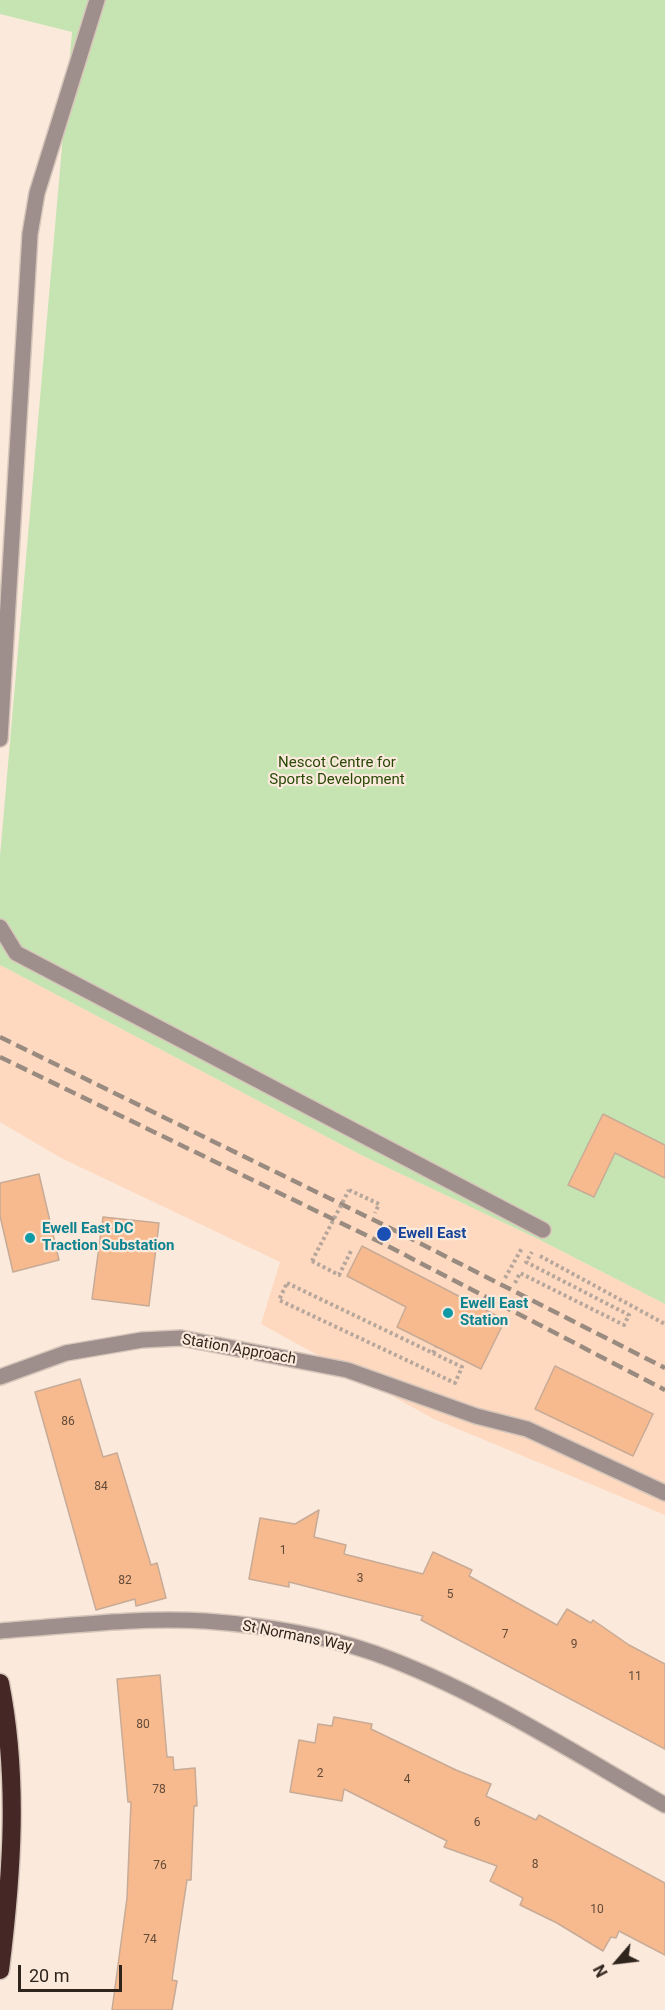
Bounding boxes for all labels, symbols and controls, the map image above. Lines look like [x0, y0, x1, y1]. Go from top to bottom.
park label: Nescot Centre for Sports Development [269, 754, 405, 789]
place label: Ewell East DC Traction Substation [42, 1220, 174, 1255]
marker: Ewell East [375, 1225, 393, 1243]
place label: Ewell East [398, 1225, 466, 1243]
marker: Ewell East DC Traction Substation [23, 1231, 37, 1245]
place label: Ewell East Station [460, 1295, 528, 1330]
marker: Ewell East Station [441, 1306, 455, 1320]
street label: Station Approach [181, 1331, 297, 1369]
house number: 86 [61, 1415, 75, 1429]
house number: 84 [94, 1480, 108, 1494]
house number: 1 [280, 1544, 286, 1558]
house number: 3 [357, 1572, 363, 1586]
house number: 82 [118, 1574, 132, 1588]
house number: 5 [447, 1588, 453, 1602]
street label: St Normans Way [241, 1618, 353, 1656]
house number: 7 [502, 1628, 508, 1642]
house number: 9 [571, 1638, 577, 1652]
house number: 11 [628, 1670, 642, 1684]
house number: 80 [136, 1718, 150, 1732]
house number: 2 [317, 1767, 323, 1781]
house number: 4 [404, 1773, 410, 1787]
house number: 78 [152, 1783, 166, 1797]
house number: 6 [474, 1816, 480, 1830]
house number: 8 [532, 1858, 538, 1872]
house number: 76 [153, 1859, 167, 1873]
house number: 10 [590, 1903, 604, 1917]
north arrow [587, 1932, 647, 1992]
house number: 74 [143, 1933, 157, 1947]
scale bar [21, 1953, 124, 1991]
text: N [590, 1961, 612, 1980]
text: 20 m [29, 1965, 69, 1986]

